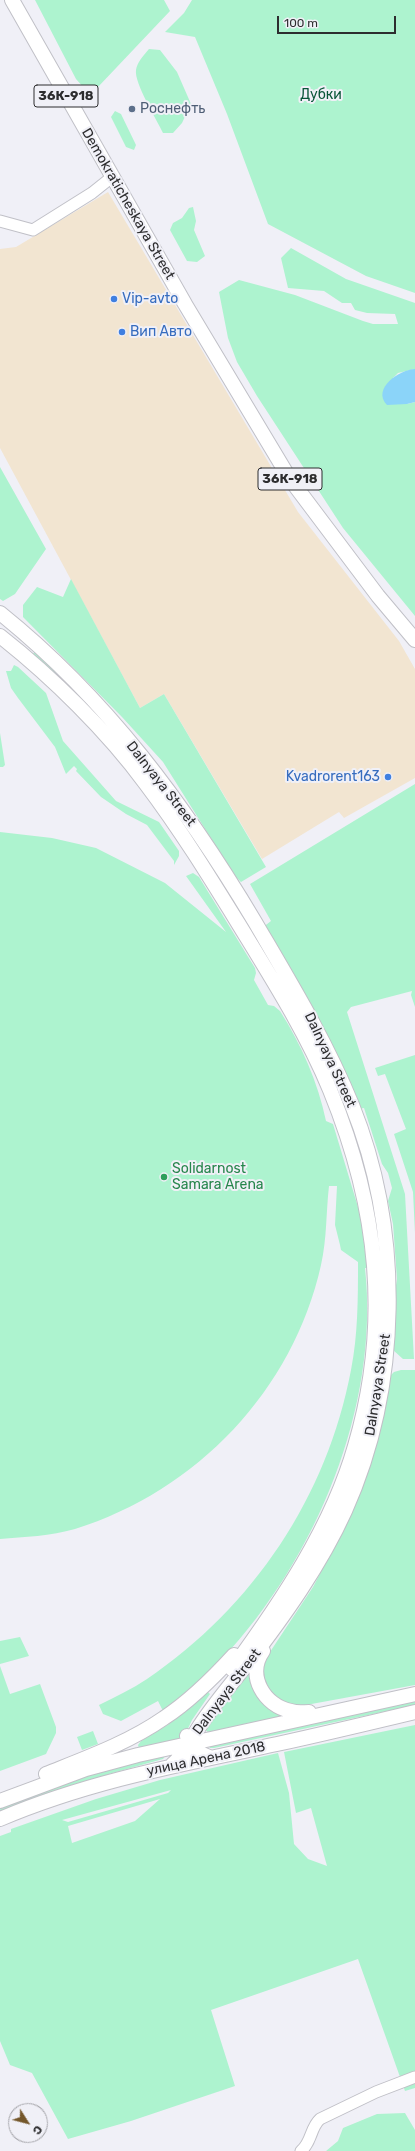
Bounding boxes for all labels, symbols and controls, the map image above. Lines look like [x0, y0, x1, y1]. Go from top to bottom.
scale bar [279, 8, 398, 34]
text: 100 m [284, 16, 318, 30]
road number: 36К-918 [34, 85, 98, 107]
park label: Дубки [300, 87, 342, 103]
place label: Роснефть [140, 101, 205, 117]
marker: Роснефть [127, 104, 137, 114]
street label: Demokraticheskaya Street [78, 125, 178, 283]
place label: Vip-avto [122, 291, 178, 307]
marker: Vip-avto [109, 294, 119, 304]
place label: Вип Авто [130, 324, 192, 340]
marker: Вип Авто [117, 327, 127, 337]
road number: 36К-918 [258, 468, 322, 490]
street label: Dalnyaya Street [123, 738, 199, 830]
place label: Kvadrorent163 [286, 769, 380, 785]
marker: Kvadrorent163 [383, 772, 393, 782]
street label: Dalnyaya Street [301, 1010, 359, 1110]
place label: Solidarnost Samara Arena [172, 1161, 264, 1194]
marker: Solidarnost Samara Arena [159, 1172, 169, 1182]
street label: Dalnyaya Street [362, 1333, 394, 1437]
street label: Dalnyaya Street [189, 1646, 265, 1738]
street label: улица Арена 2018 [145, 1738, 267, 1780]
north arrow [8, 2103, 48, 2143]
text: С [30, 2123, 45, 2137]

